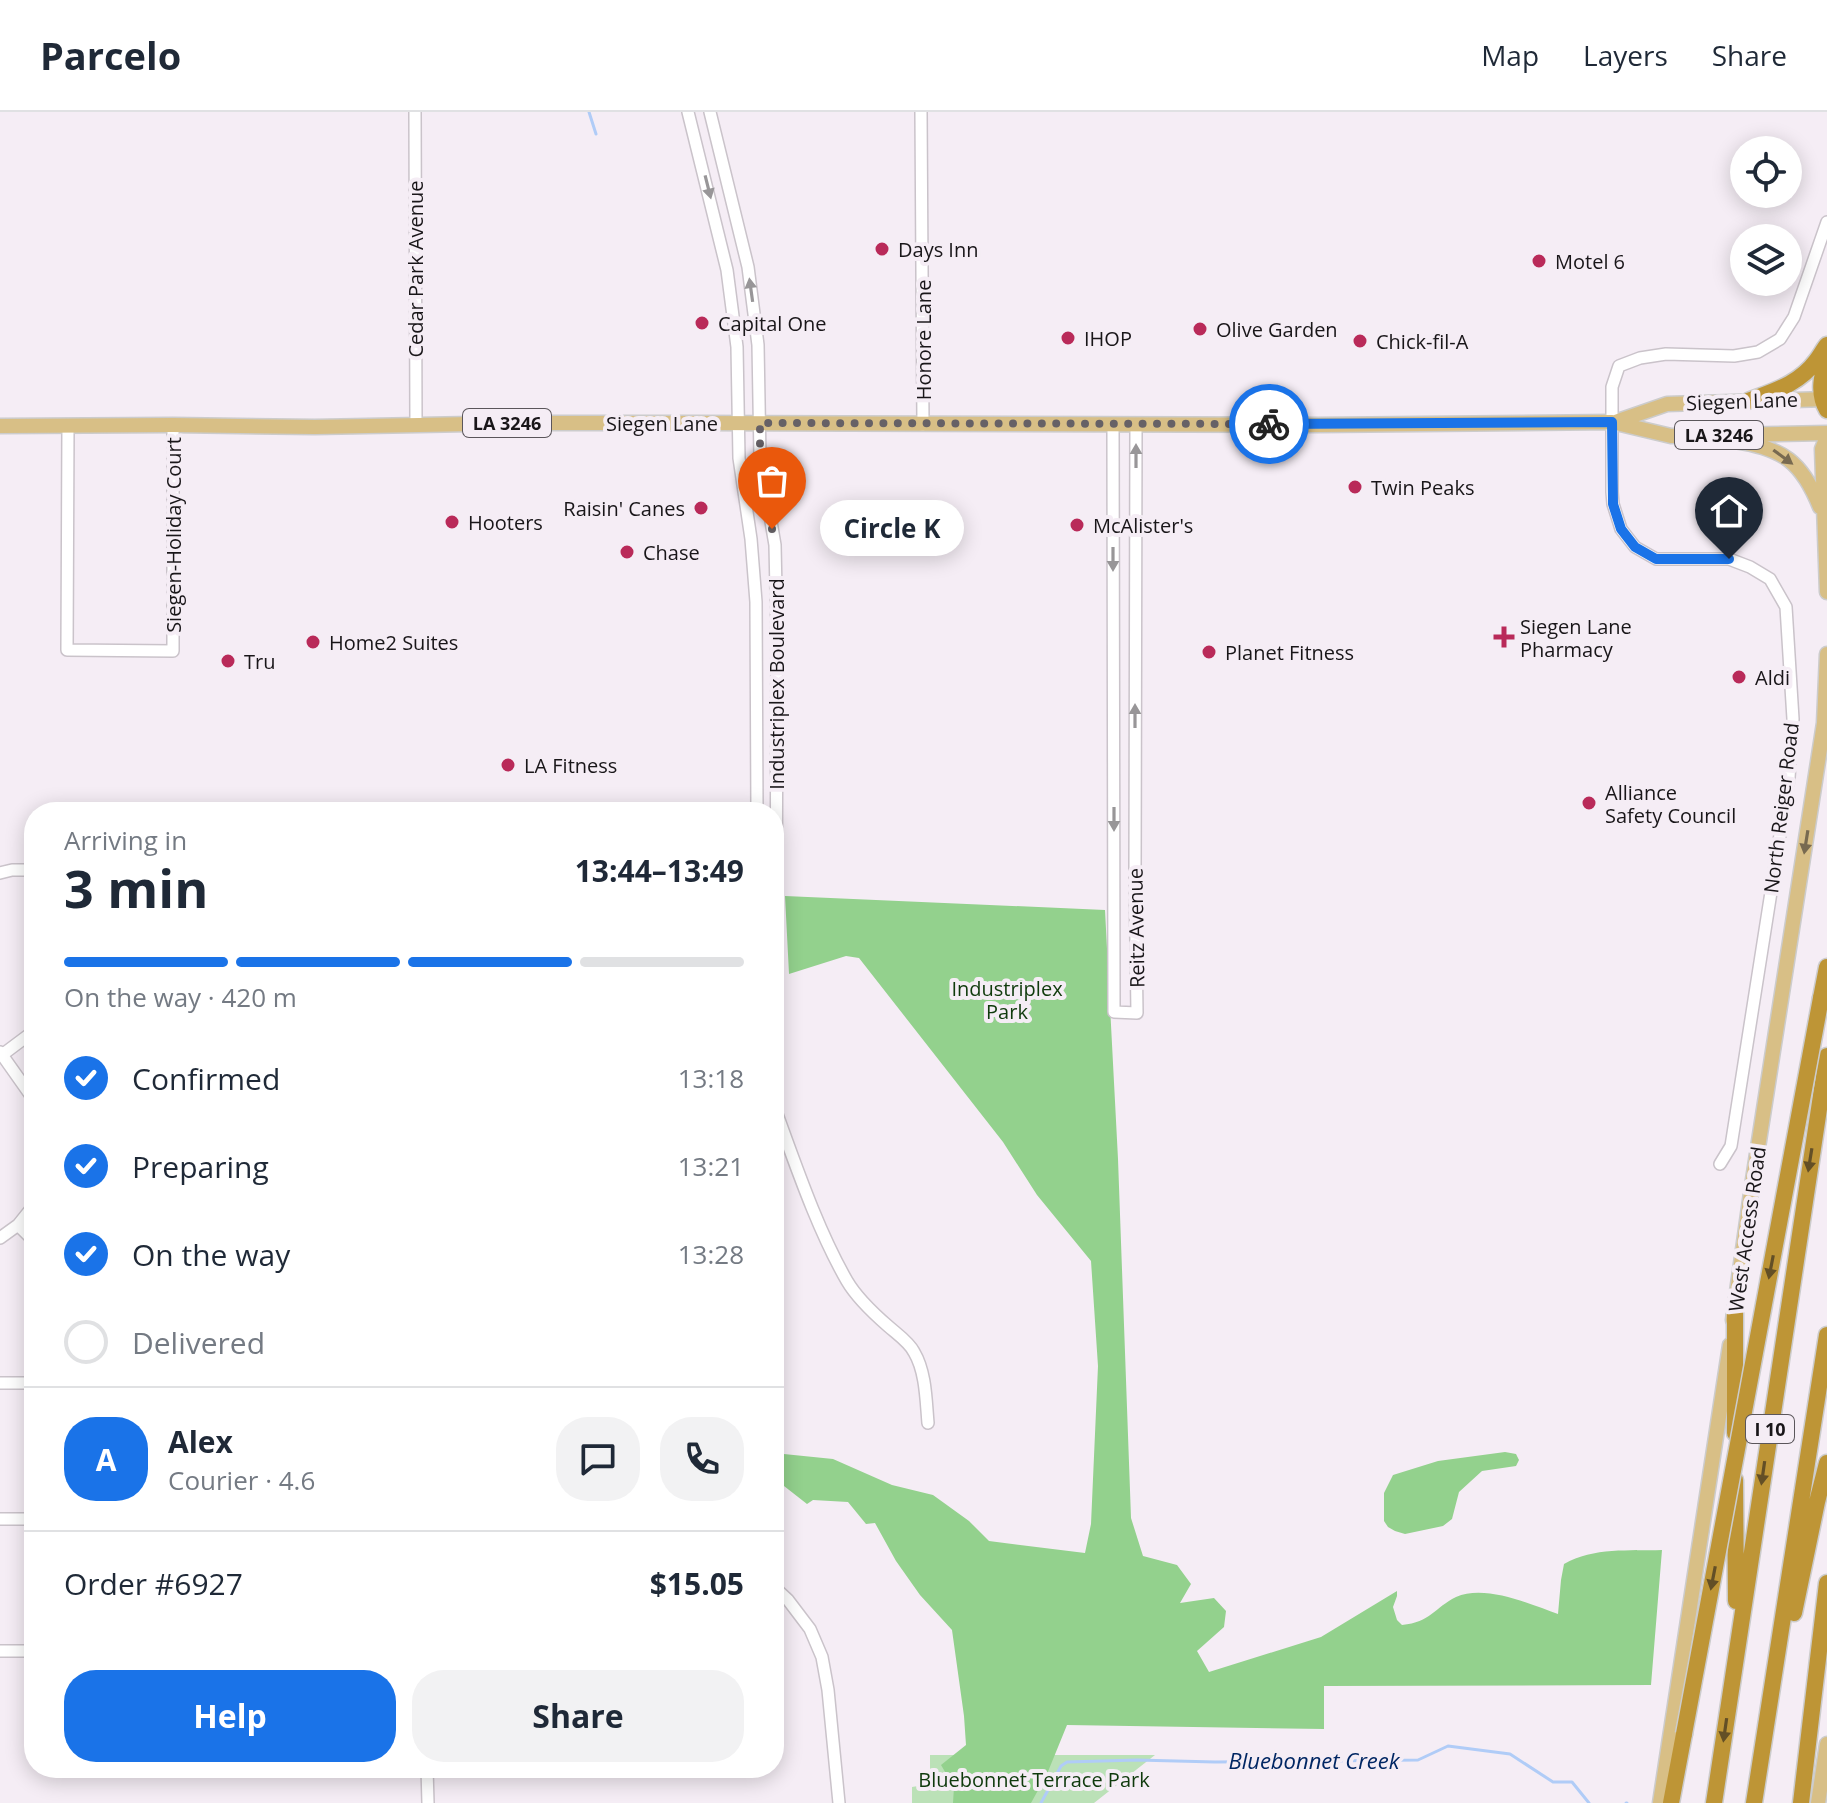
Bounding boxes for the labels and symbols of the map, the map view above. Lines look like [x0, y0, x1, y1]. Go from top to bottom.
one-way arrow [702, 175, 714, 200]
street label: Cedar Park Avenue [402, 180, 429, 358]
place label: Days Inn [898, 236, 979, 263]
marker: Days Inn [873, 240, 891, 258]
place label: Motel 6 [1555, 248, 1625, 275]
marker: Motel 6 [1530, 252, 1548, 270]
one-way arrow [744, 277, 757, 302]
street label: Honore Lane [910, 280, 937, 400]
place label: Capital One [718, 310, 827, 337]
marker: Capital One [693, 314, 711, 332]
place label: Olive Garden [1216, 316, 1338, 343]
marker: Olive Garden [1191, 320, 1209, 338]
place label: IHOP [1084, 325, 1132, 352]
place label: Chick-fil-A [1376, 328, 1469, 355]
marker: IHOP [1059, 329, 1077, 347]
marker: Chick-fil-A [1351, 332, 1369, 350]
courier [1229, 384, 1309, 464]
street label: Siegen Lane [1686, 386, 1798, 416]
road number: LA 3246 [463, 409, 551, 437]
street label: Siegen Lane [606, 410, 718, 437]
road number: LA 3246 [1675, 421, 1763, 449]
street label: Siegen-Holiday Court [160, 437, 187, 633]
one-way arrow [1129, 443, 1142, 468]
pin [738, 447, 806, 529]
one-way arrow [1773, 449, 1794, 465]
place label: Twin Peaks [1371, 474, 1474, 501]
pin [1695, 477, 1763, 559]
marker: Twin Peaks [1346, 478, 1364, 496]
place label: Raisin' Canes [563, 495, 685, 522]
marker: Raisin' Canes [692, 499, 710, 517]
callout: Circle K [820, 501, 964, 557]
place label: Hooters [468, 509, 543, 536]
place label: McAlister's [1093, 512, 1193, 539]
marker: Hooters [443, 513, 461, 531]
marker: McAlister's [1068, 516, 1086, 534]
place label: Chase [643, 539, 700, 566]
marker: Chase [618, 543, 636, 561]
one-way arrow [1107, 547, 1119, 572]
street label: Industriplex Boulevard [763, 578, 790, 790]
place label: Siegen Lane Pharmacy [1520, 613, 1632, 663]
marker: Siegen Lane Pharmacy [1495, 628, 1513, 646]
place label: Home2 Suites [329, 629, 458, 656]
marker: Home2 Suites [304, 633, 322, 651]
place label: Planet Fitness [1225, 639, 1354, 666]
marker: Planet Fitness [1200, 643, 1218, 661]
place label: Tru [244, 648, 275, 675]
marker: Tru [219, 652, 237, 670]
place label: Aldi [1755, 664, 1790, 691]
marker: Aldi [1730, 668, 1748, 686]
one-way arrow [1129, 703, 1141, 728]
street label: North Reiger Road [1757, 721, 1805, 895]
place label: LA Fitness [524, 752, 617, 779]
marker: LA Fitness [499, 756, 517, 774]
place label: Alliance Safety Council [1605, 779, 1736, 829]
marker: Alliance Safety Council [1580, 794, 1598, 812]
one-way arrow [1108, 807, 1120, 832]
one-way arrow [1799, 830, 1812, 855]
street label: Reitz Avenue [1121, 868, 1151, 988]
park label: Industriplex Park [951, 975, 1063, 1025]
street label: West Access Road [1722, 1145, 1772, 1313]
one-way arrow [1803, 1148, 1816, 1173]
one-way arrow [1764, 1255, 1776, 1280]
road number: I 10 [1746, 1415, 1794, 1443]
one-way arrow [1756, 1461, 1769, 1486]
one-way arrow [1706, 1566, 1718, 1591]
one-way arrow [1718, 1718, 1731, 1743]
water label: Bluebonnet Creek [1228, 1745, 1401, 1775]
park label: Bluebonnet Terrace Park [918, 1766, 1150, 1793]

